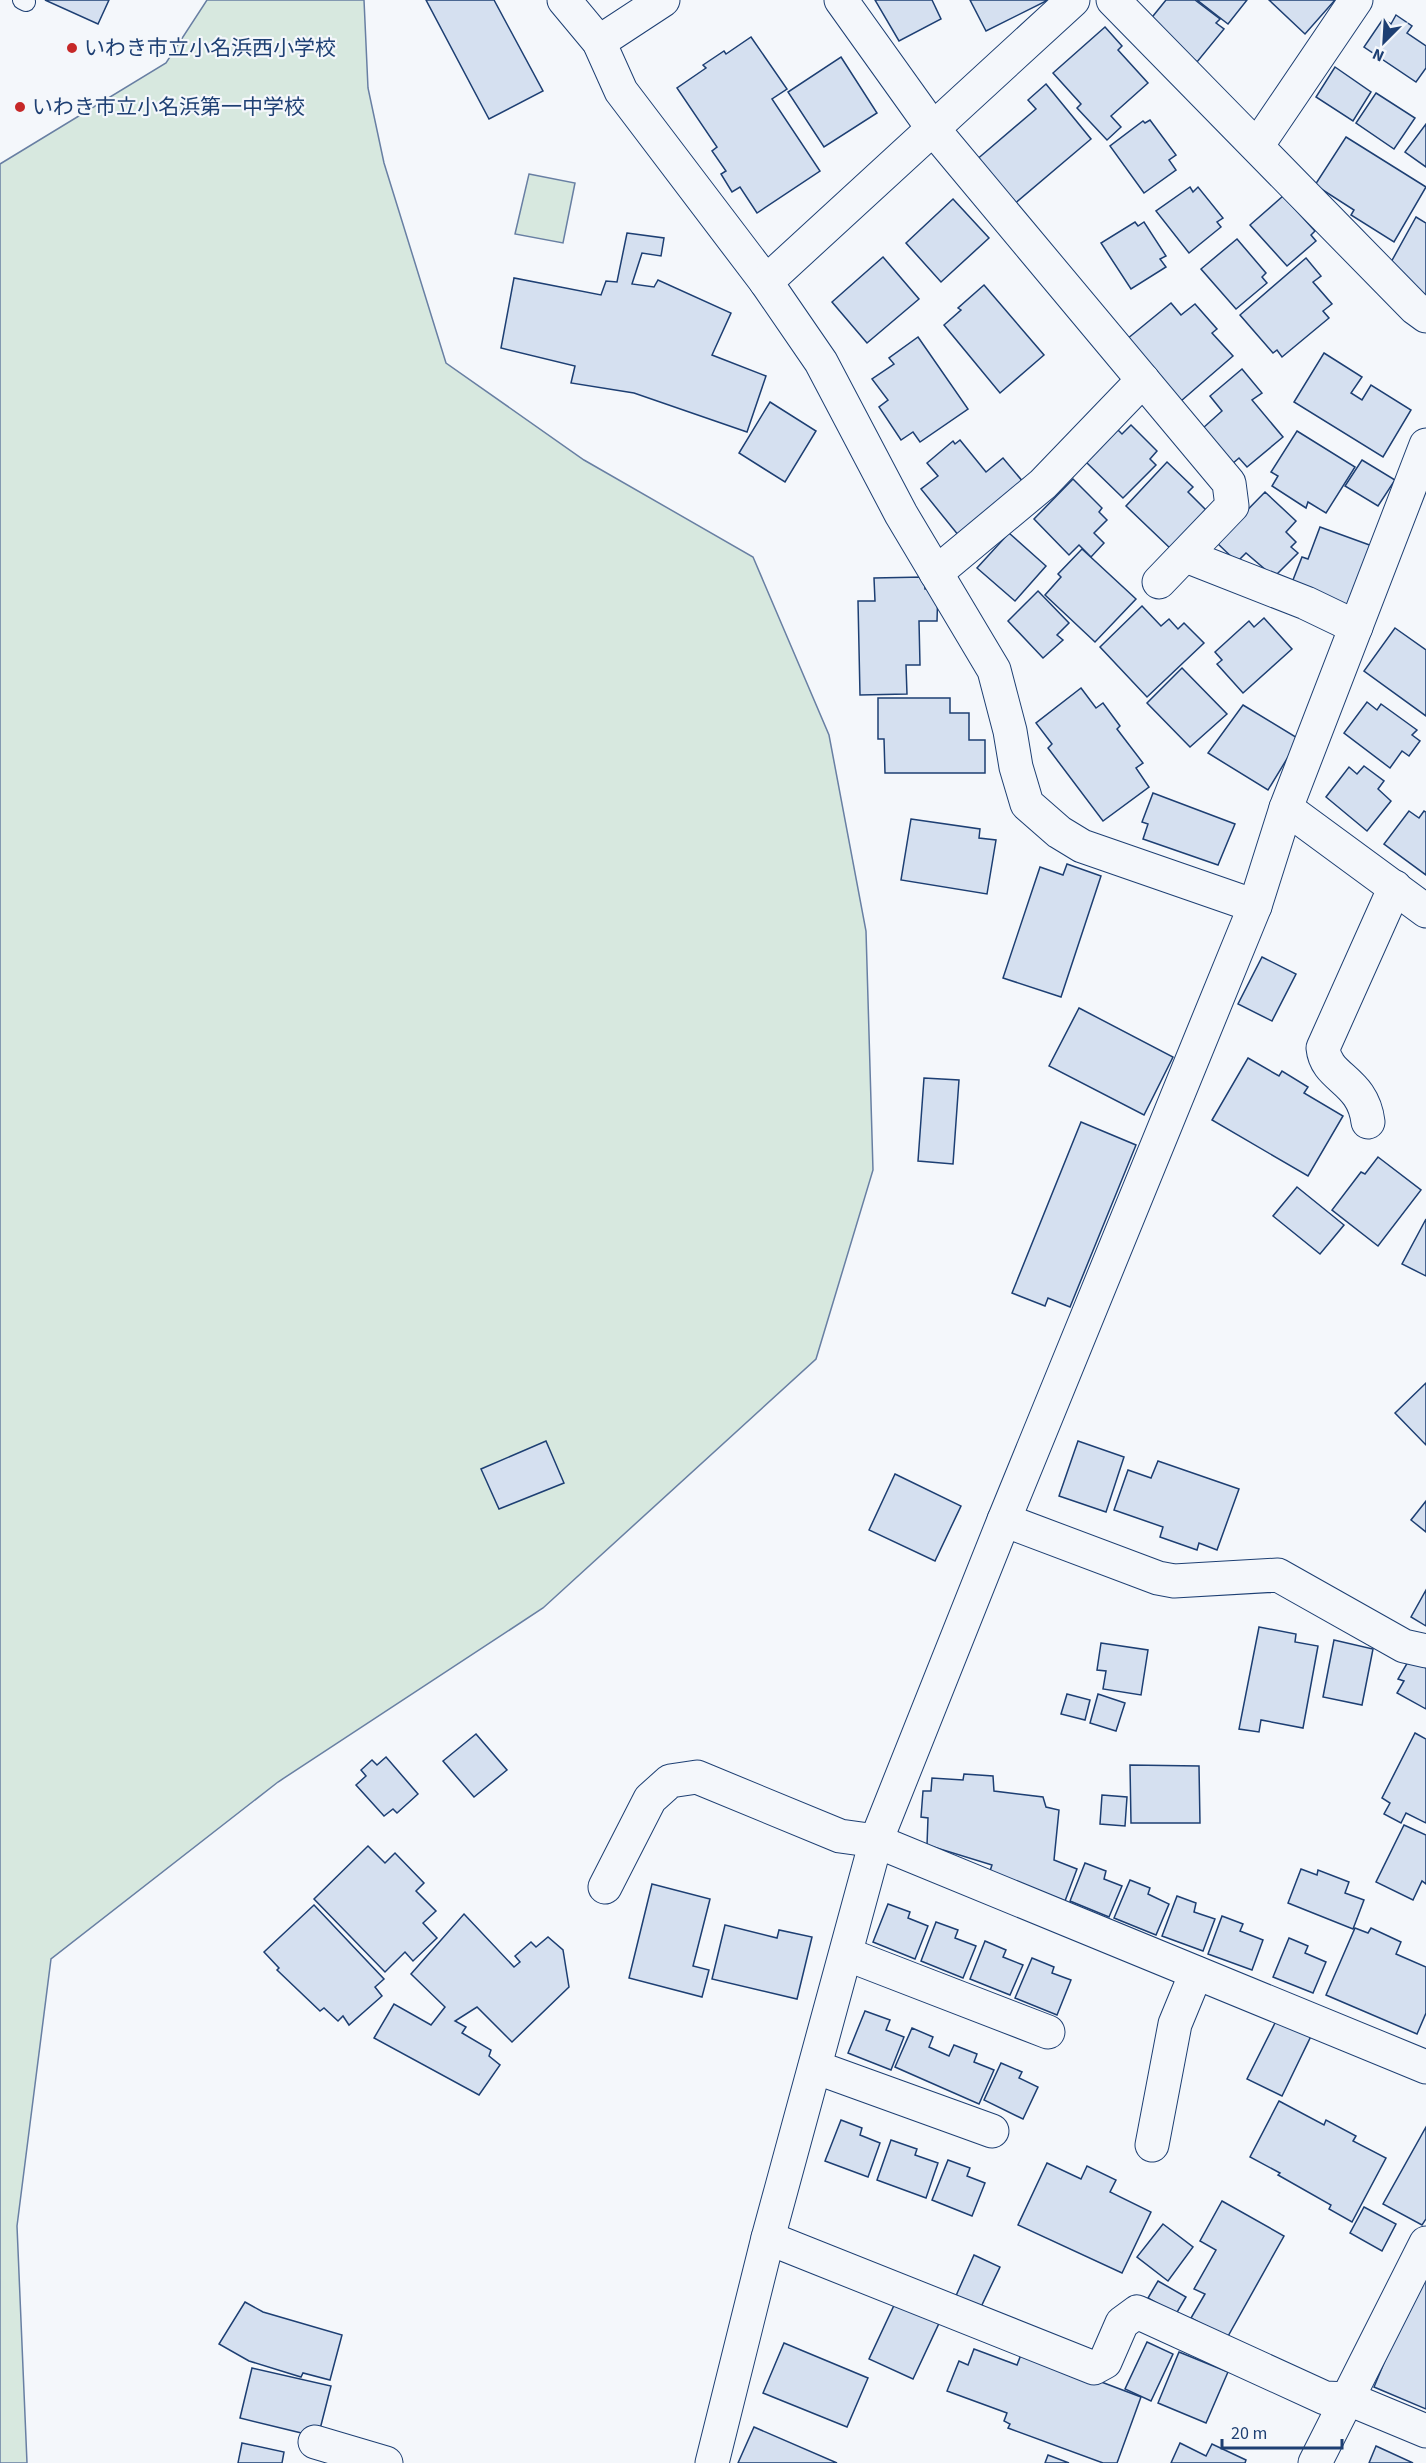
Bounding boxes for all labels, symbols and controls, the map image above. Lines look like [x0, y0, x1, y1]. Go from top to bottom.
north arrow [1354, 12, 1414, 72]
place label: いわき市立小名浜西小学校 [84, 33, 336, 63]
marker: いわき市立小名浜西小学校 [65, 41, 79, 55]
text: N [1369, 43, 1388, 67]
place label: いわき市立小名浜第一中学校 [32, 92, 305, 122]
marker: いわき市立小名浜第一中学校 [13, 100, 27, 114]
scale bar [1222, 2412, 1342, 2450]
text: 20 m [1231, 2421, 1267, 2446]

